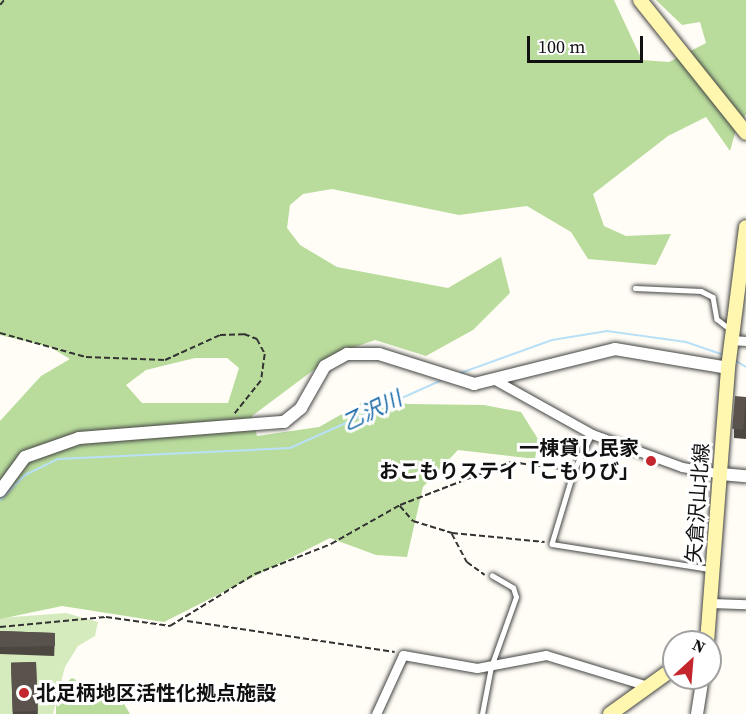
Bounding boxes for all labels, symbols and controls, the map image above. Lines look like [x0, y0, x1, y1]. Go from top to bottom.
scale bar [530, 24, 646, 62]
text: 100 m [538, 34, 585, 59]
water label: 乙沢川 [338, 386, 406, 436]
place label: 一棟貸し民家 おこもりステイ「こもりび」 [379, 437, 639, 484]
street label: 矢倉沢山北線 [682, 442, 714, 564]
marker: 一棟貸し民家 おこもりステイ「こもりび」 [644, 454, 658, 468]
north arrow [662, 630, 722, 690]
text: N [689, 633, 709, 658]
place label: 北足柄地区活性化拠点施設 [36, 681, 276, 705]
marker: 北足柄地区活性化拠点施設 [17, 686, 31, 700]

